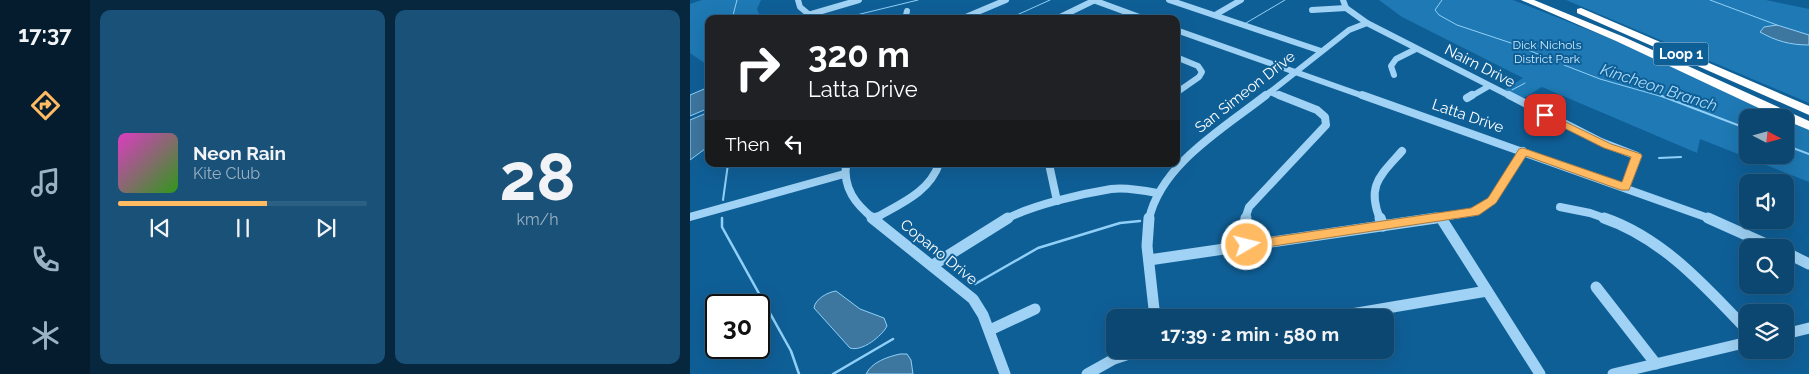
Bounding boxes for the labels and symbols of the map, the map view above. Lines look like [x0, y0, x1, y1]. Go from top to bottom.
park label: Dick Nichols District Park [1513, 38, 1582, 66]
street label: Nairn Drive [1442, 41, 1518, 91]
road number: Loop 1 [1654, 42, 1708, 66]
street label: San Simeon Drive [1191, 47, 1299, 137]
water label: Kincheon Branch [1598, 60, 1720, 115]
pin [1524, 94, 1566, 136]
street label: Latta Drive [1430, 95, 1506, 137]
north arrow [1739, 109, 1794, 164]
street label: Copano Drive [897, 215, 981, 289]
position arrow [1220, 218, 1272, 270]
speed limit sign: 30 [705, 294, 770, 359]

